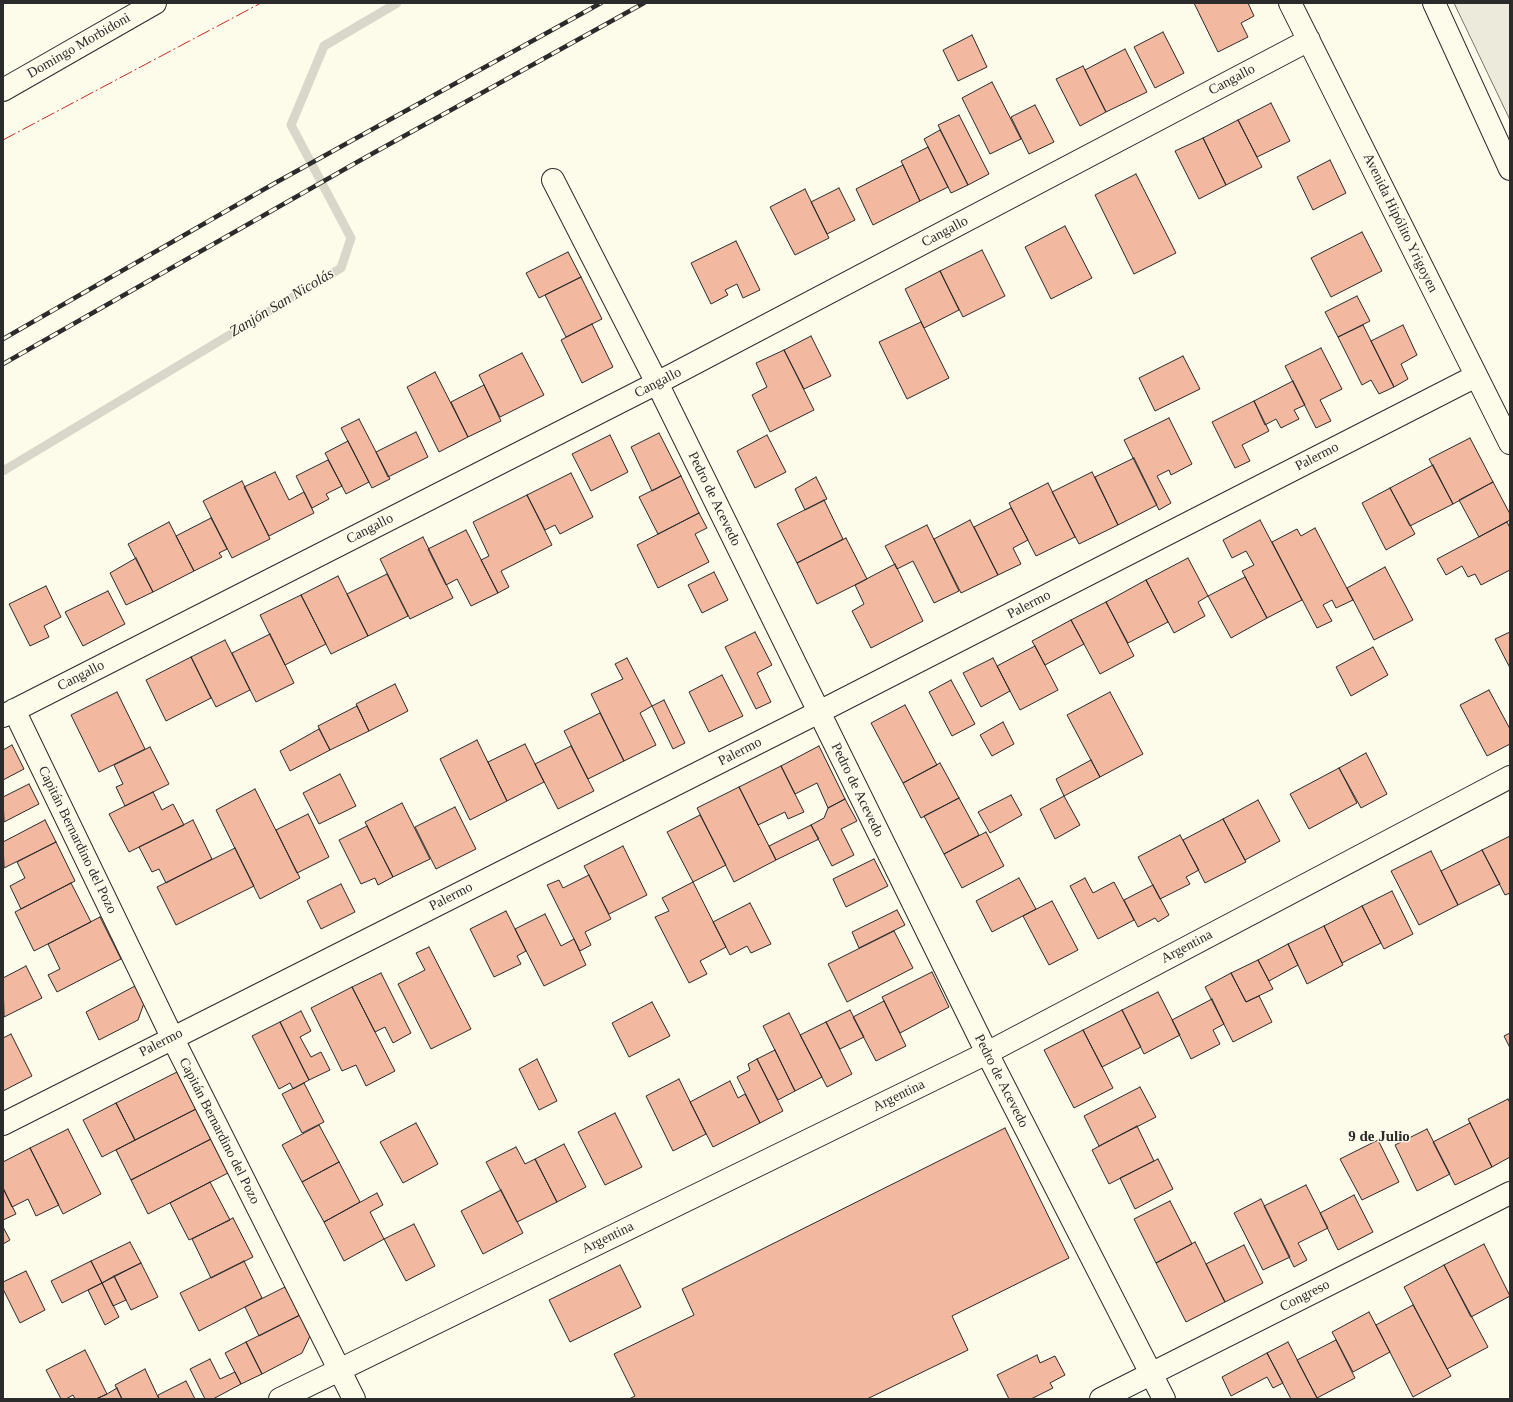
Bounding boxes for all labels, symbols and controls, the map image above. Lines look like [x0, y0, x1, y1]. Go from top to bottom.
street label: Domingo Morbidoni [24, 10, 134, 82]
street label: Cangallo [1206, 61, 1258, 99]
street label: Avenida Hipólito Yrigoyen [1359, 151, 1441, 295]
street label: Cangallo [919, 213, 971, 251]
water label: Zanjón San Nicolás [227, 265, 337, 341]
street label: Cangallo [632, 364, 684, 402]
street label: Palermo [1292, 439, 1342, 475]
street label: Pedro de Acevedo [684, 449, 744, 549]
street label: Cangallo [344, 510, 396, 548]
street label: Palermo [1004, 587, 1054, 623]
street label: Cangallo [55, 657, 107, 695]
street label: Palermo [715, 734, 765, 770]
street label: Pedro de Acevedo [827, 740, 887, 840]
street label: Capitán Bernardino del Pozo [34, 763, 120, 917]
street label: Palermo [426, 879, 476, 915]
street label: Argentina [1158, 927, 1216, 967]
street label: Palermo [136, 1025, 186, 1061]
street label: Pedro de Acevedo [970, 1031, 1032, 1131]
street label: Capitán Bernardino del Pozo [175, 1055, 263, 1207]
street label: Argentina [870, 1076, 928, 1116]
district label: 9 de Julio [1348, 1128, 1410, 1146]
street label: Argentina [579, 1218, 637, 1258]
street label: Congreso [1277, 1276, 1333, 1316]

